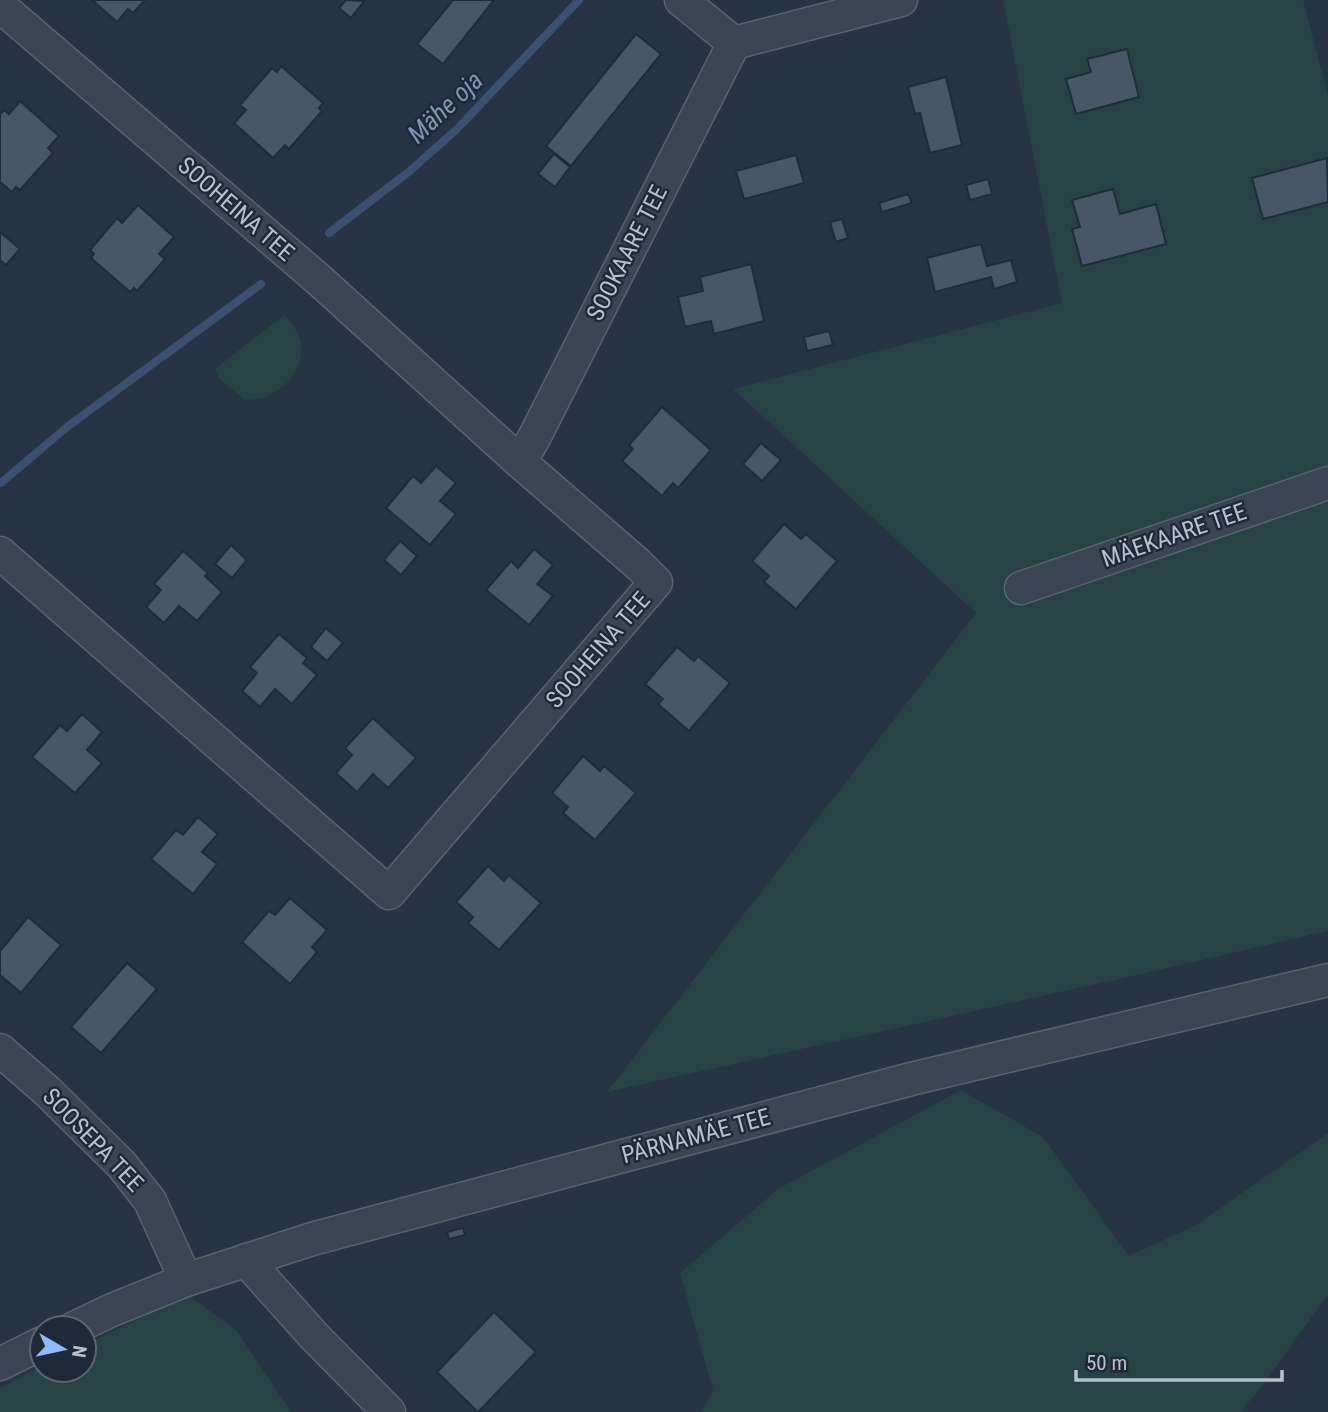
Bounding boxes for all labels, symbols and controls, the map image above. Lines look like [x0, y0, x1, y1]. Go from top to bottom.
water label: Mähe oja [401, 65, 489, 149]
street label: SOOHEINA TEE [172, 151, 300, 267]
street label: SOOKAARE TEE [581, 181, 673, 325]
street label: MÄEKAARE TEE [1098, 497, 1250, 573]
street label: SOOHEINA TEE [540, 586, 656, 714]
street label: SOOSEPA TEE [37, 1083, 149, 1197]
street label: PÄRNAMÄE TEE [619, 1103, 773, 1169]
north arrow [28, 1314, 98, 1384]
scale bar [1076, 1338, 1282, 1382]
text: N [67, 1344, 92, 1359]
text: 50 m [1086, 1351, 1127, 1375]

